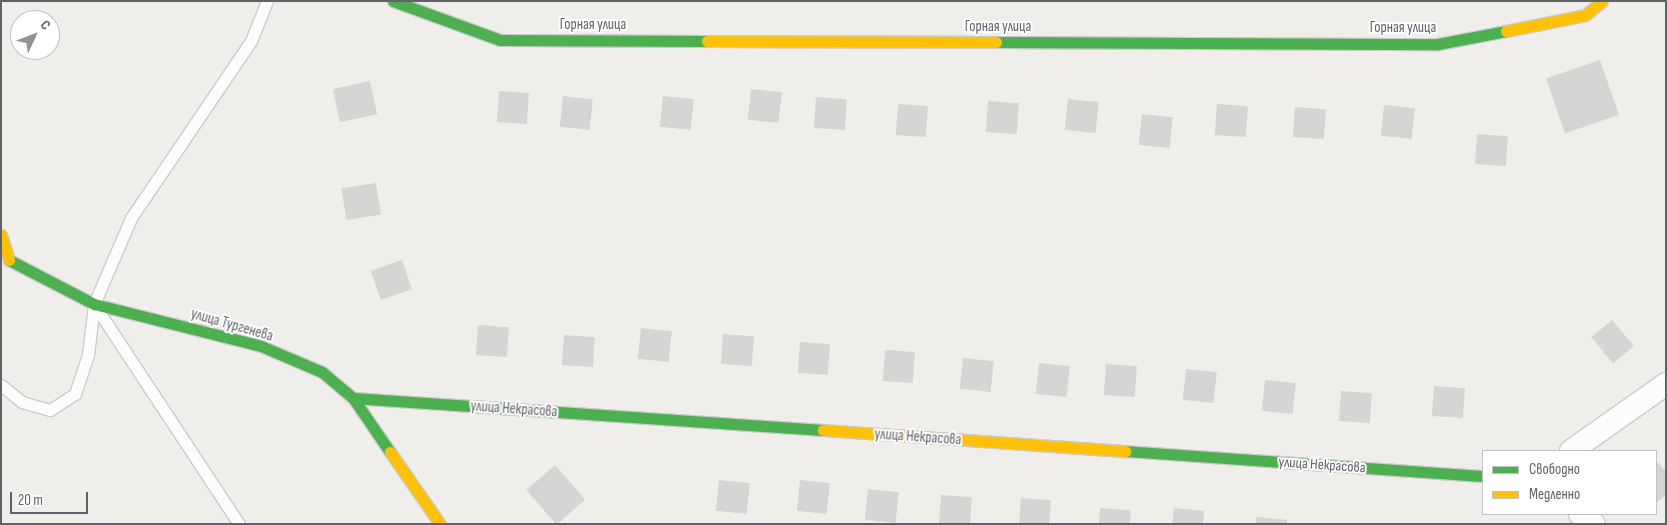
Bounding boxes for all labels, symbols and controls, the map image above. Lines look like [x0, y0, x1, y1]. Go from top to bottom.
north arrow [10, 10, 60, 60]
street label: Горная улица [560, 16, 626, 34]
text: С [37, 17, 54, 34]
street label: Горная улица [965, 18, 1031, 36]
street label: Горная улица [1370, 19, 1436, 37]
street label: улица Тургенева [189, 305, 275, 345]
street label: улица Некрасова [470, 397, 558, 421]
street label: улица Некрасова [874, 425, 962, 449]
legend [1482, 450, 1657, 515]
street label: улица Некрасова [1278, 453, 1366, 477]
text: Свободно [1529, 460, 1580, 479]
scale bar [12, 482, 90, 514]
text: Медленно [1529, 485, 1580, 504]
text: 20 m [18, 491, 43, 510]

